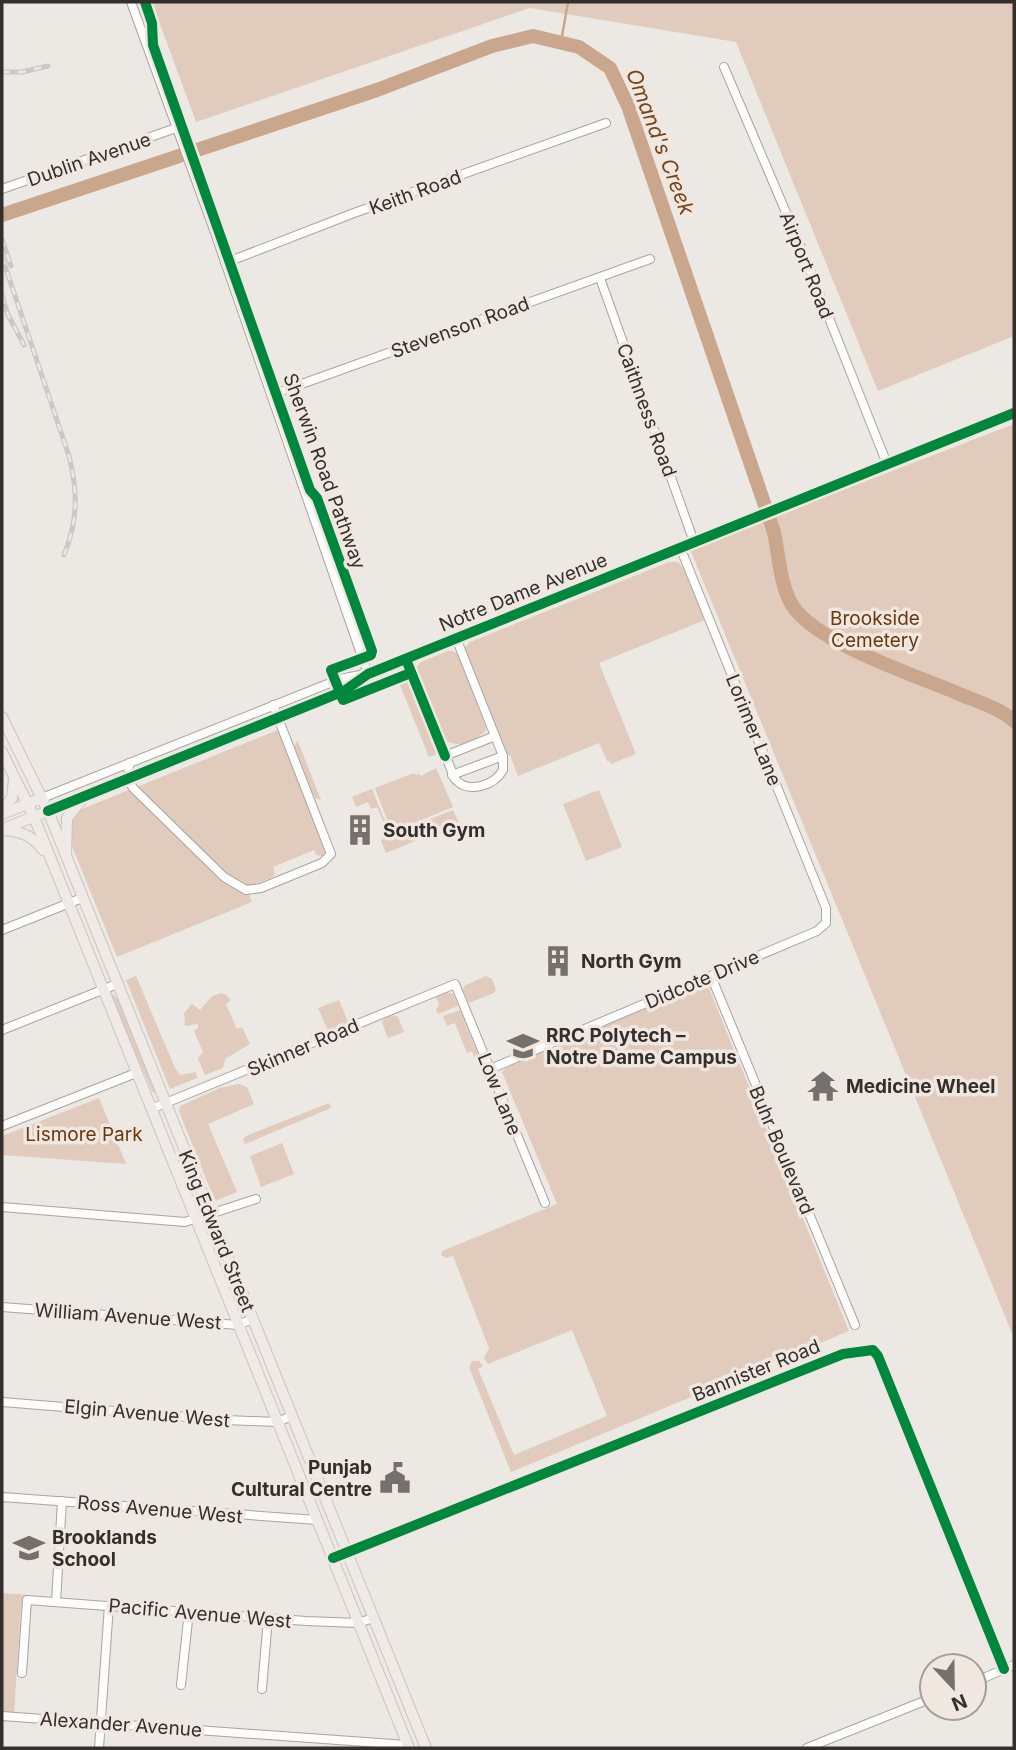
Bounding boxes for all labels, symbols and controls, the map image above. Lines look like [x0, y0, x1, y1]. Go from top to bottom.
water label: Omand's Creek [621, 65, 700, 219]
street label: Dublin Avenue [24, 128, 154, 191]
street label: Keith Road [366, 165, 464, 220]
street label: Airport Road [775, 208, 838, 322]
street label: Stevenson Road [388, 292, 532, 363]
street label: Caithness Road [612, 340, 681, 480]
street label: Sherwin Road Pathway [278, 370, 371, 572]
street label: Notre Dame Avenue [436, 548, 611, 637]
park label: Brookside Cemetery [830, 607, 920, 652]
street label: Lorimer Lane [721, 671, 786, 789]
building icon: South Gym [343, 813, 377, 847]
place label: South Gym [383, 819, 485, 842]
building icon: North Gym [541, 944, 575, 978]
street label: Didcote Drive [642, 945, 763, 1014]
place label: North Gym [581, 950, 682, 973]
street label: Skinner Road [244, 1014, 362, 1081]
place label: RRC Polytech – Notre Dame Campus [546, 1024, 737, 1069]
school or university icon: RRC Polytech – Notre Dame Campus [506, 1029, 540, 1063]
street label: Low Lane [473, 1050, 526, 1139]
temple icon: Medicine Wheel [806, 1069, 840, 1103]
place label: Medicine Wheel [846, 1075, 995, 1098]
street label: Buhr Boulevard [744, 1082, 819, 1218]
park label: Lismore Park [25, 1123, 143, 1146]
street label: King Edward Street [174, 1147, 260, 1316]
street label: William Avenue West [34, 1299, 222, 1334]
street label: Bannister Road [689, 1334, 823, 1407]
street label: Elgin Avenue West [63, 1395, 231, 1432]
place label: Punjab Cultural Centre [231, 1456, 372, 1501]
public building icon: Punjab Cultural Centre [378, 1461, 412, 1495]
street label: Ross Avenue West [76, 1491, 244, 1528]
place label: Brooklands School [52, 1526, 157, 1571]
school or university icon: Brooklands School [12, 1531, 46, 1565]
street label: Pacific Avenue West [108, 1594, 292, 1633]
north arrow [918, 1652, 988, 1722]
text: N [948, 1689, 970, 1716]
street label: Alexander Avenue [39, 1707, 203, 1742]

